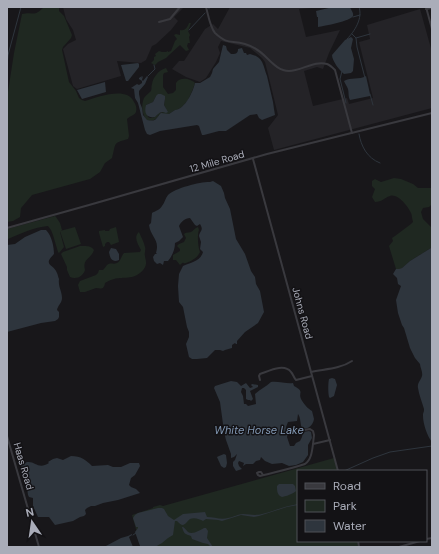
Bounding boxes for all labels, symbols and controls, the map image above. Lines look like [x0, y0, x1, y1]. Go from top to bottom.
street label: 12 Mile Road [188, 147, 246, 175]
street label: Johns Road [289, 286, 316, 341]
water label: White Horse Lake [214, 423, 304, 437]
street label: Haas Road [11, 441, 36, 491]
legend [297, 470, 427, 542]
text: Road [333, 478, 361, 494]
text: Park [333, 498, 357, 514]
north arrow [12, 502, 52, 542]
text: N [24, 505, 35, 520]
text: Water [333, 518, 367, 534]

